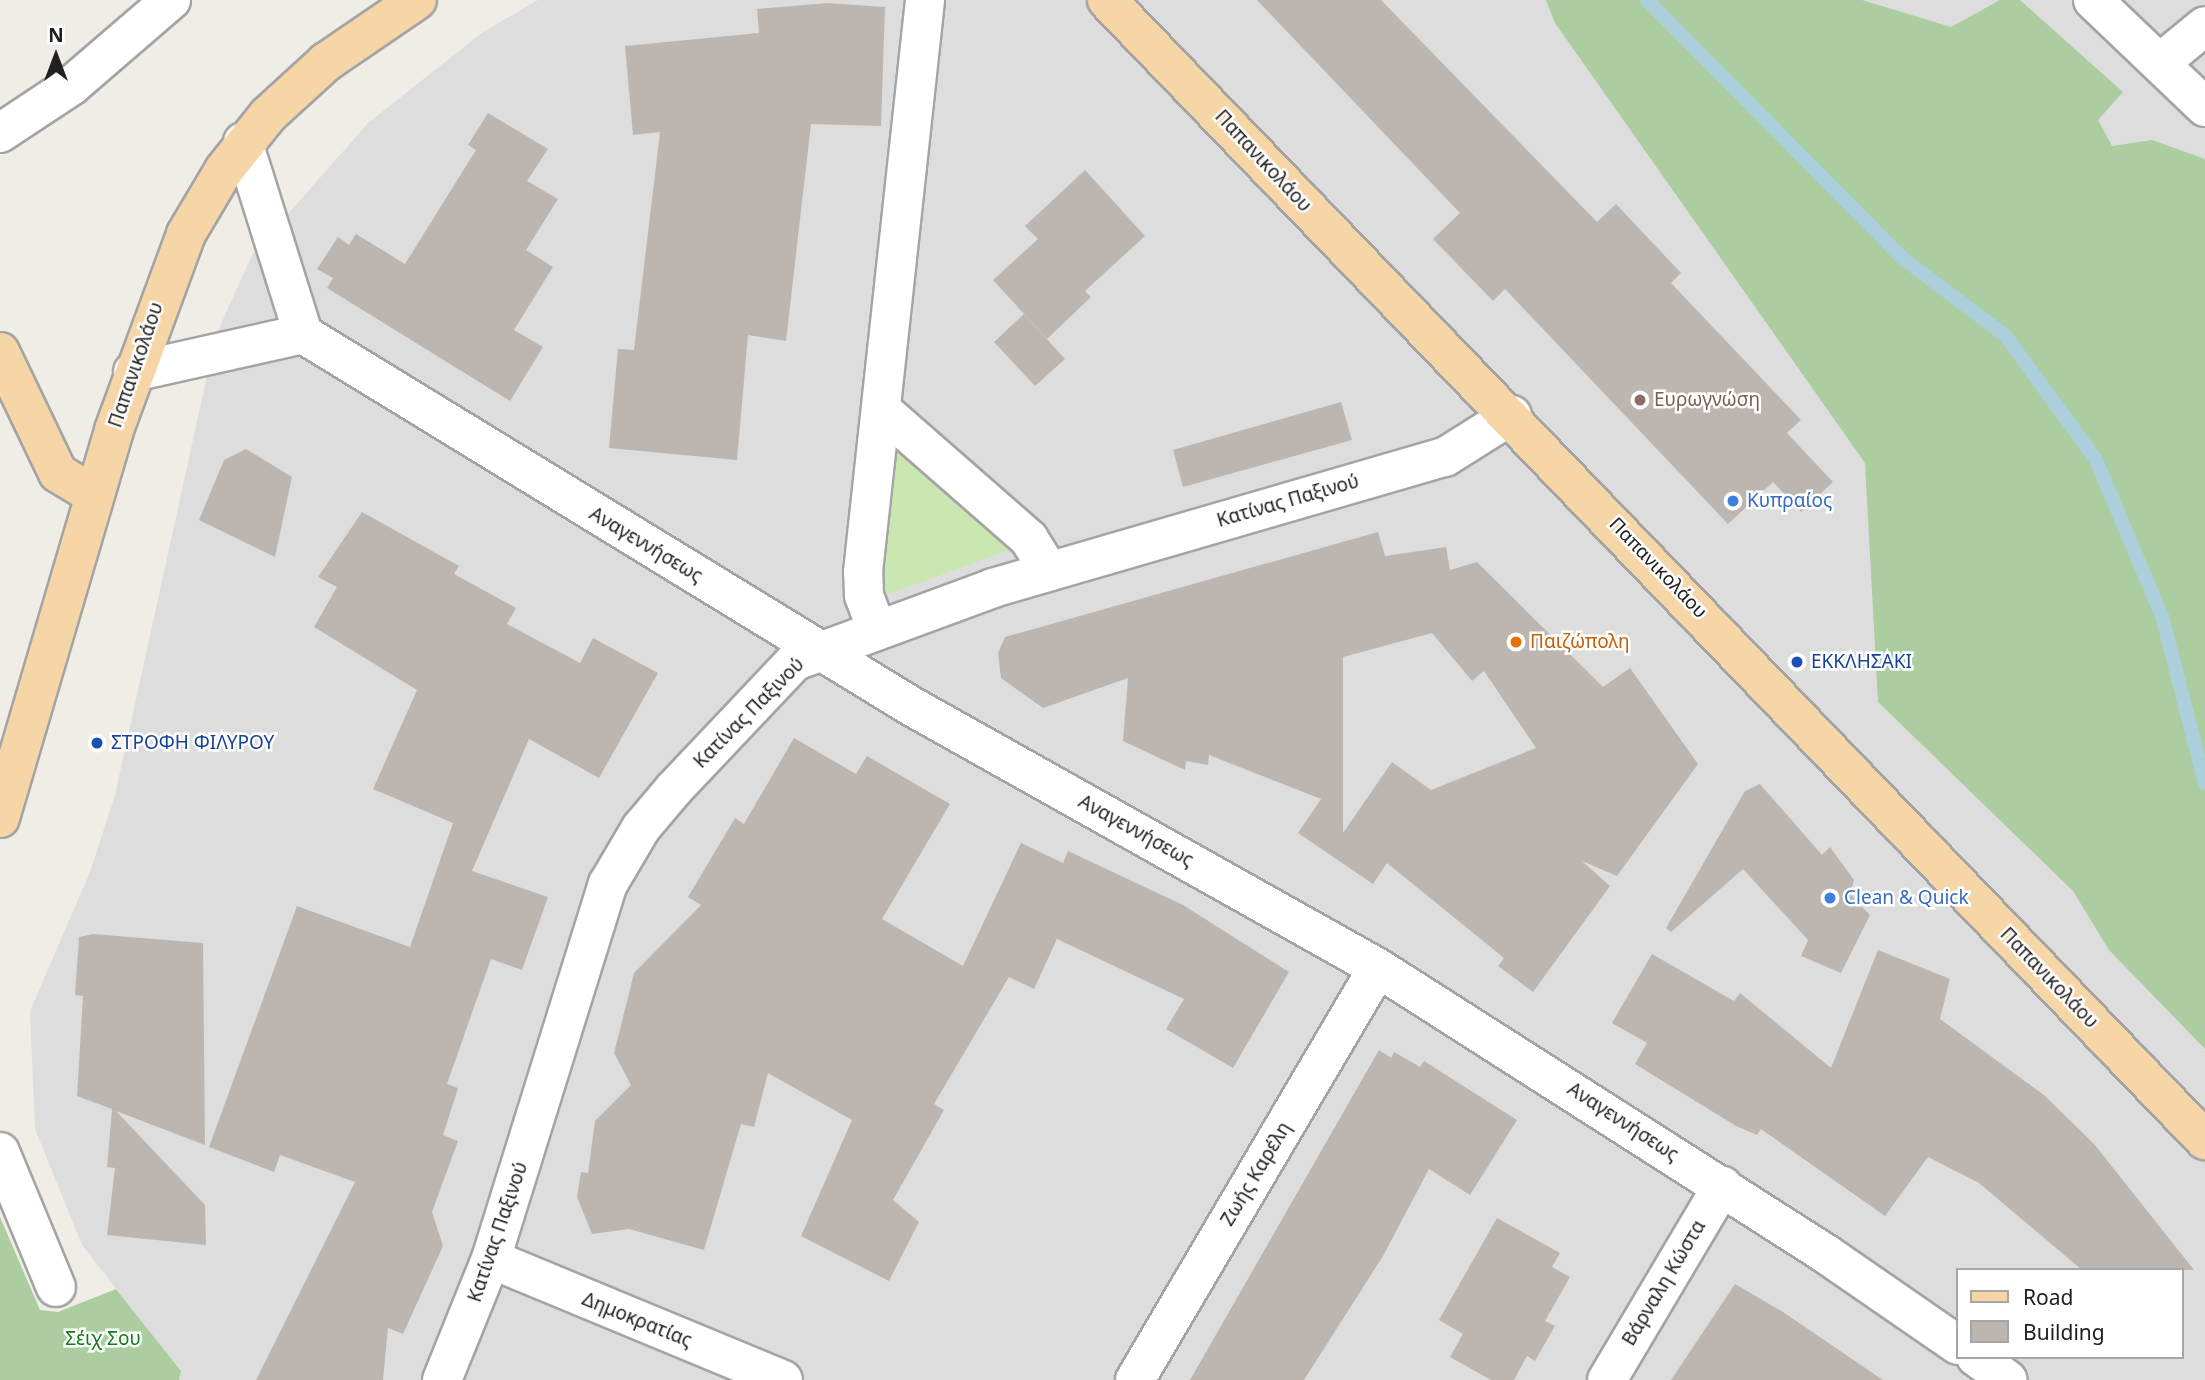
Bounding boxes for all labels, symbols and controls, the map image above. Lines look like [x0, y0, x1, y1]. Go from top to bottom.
north arrow [21, 21, 91, 91]
text: N [48, 22, 64, 48]
street label: Παπανικολάου [1210, 105, 1316, 217]
street label: Παπανικολάου [104, 299, 168, 431]
place label: Ευρωγνώση [1654, 389, 1760, 411]
marker: Ευρωγνώση [1632, 392, 1648, 408]
street label: Κατίνας Παξινού [1214, 470, 1362, 532]
place label: Κυπραίος [1747, 490, 1832, 512]
marker: Κυπραίος [1725, 493, 1741, 509]
street label: Αναγεννήσεως [585, 502, 707, 588]
street label: Παπανικολάου [1604, 513, 1712, 623]
place label: Παιζώπολη [1530, 631, 1630, 653]
marker: Παιζώπολη [1508, 634, 1524, 650]
place label: ΕΚΚΛΗΣΑΚΙ [1811, 651, 1912, 673]
street label: Κατίνας Παξινού [689, 653, 809, 773]
marker: ΕΚΚΛΗΣΑΚΙ [1789, 654, 1805, 670]
place label: ΣΤΡΟΦΗ ΦΙΛΥΡΟΥ [111, 732, 274, 754]
marker: ΣΤΡΟΦΗ ΦΙΛΥΡΟΥ [89, 735, 105, 751]
street label: Αναγεννήσεως [1075, 790, 1197, 872]
place label: Clean & Quick [1844, 887, 1969, 909]
marker: Clean & Quick [1822, 890, 1838, 906]
street label: Παπανικολάου [1995, 923, 2103, 1033]
street label: Αναγεννήσεως [1563, 1078, 1683, 1166]
street label: Ζωής Καρέλη [1216, 1118, 1296, 1230]
street label: Κατίνας Παξινού [463, 1159, 533, 1305]
street label: Βάρναλη Κώστα [1618, 1216, 1710, 1350]
legend [1956, 1268, 2184, 1359]
text: Road [2023, 1283, 2073, 1311]
street label: Δημοκρατίας [579, 1288, 695, 1352]
text: Building [2023, 1318, 2105, 1346]
park label: Σέιχ Σου [65, 1328, 141, 1350]

